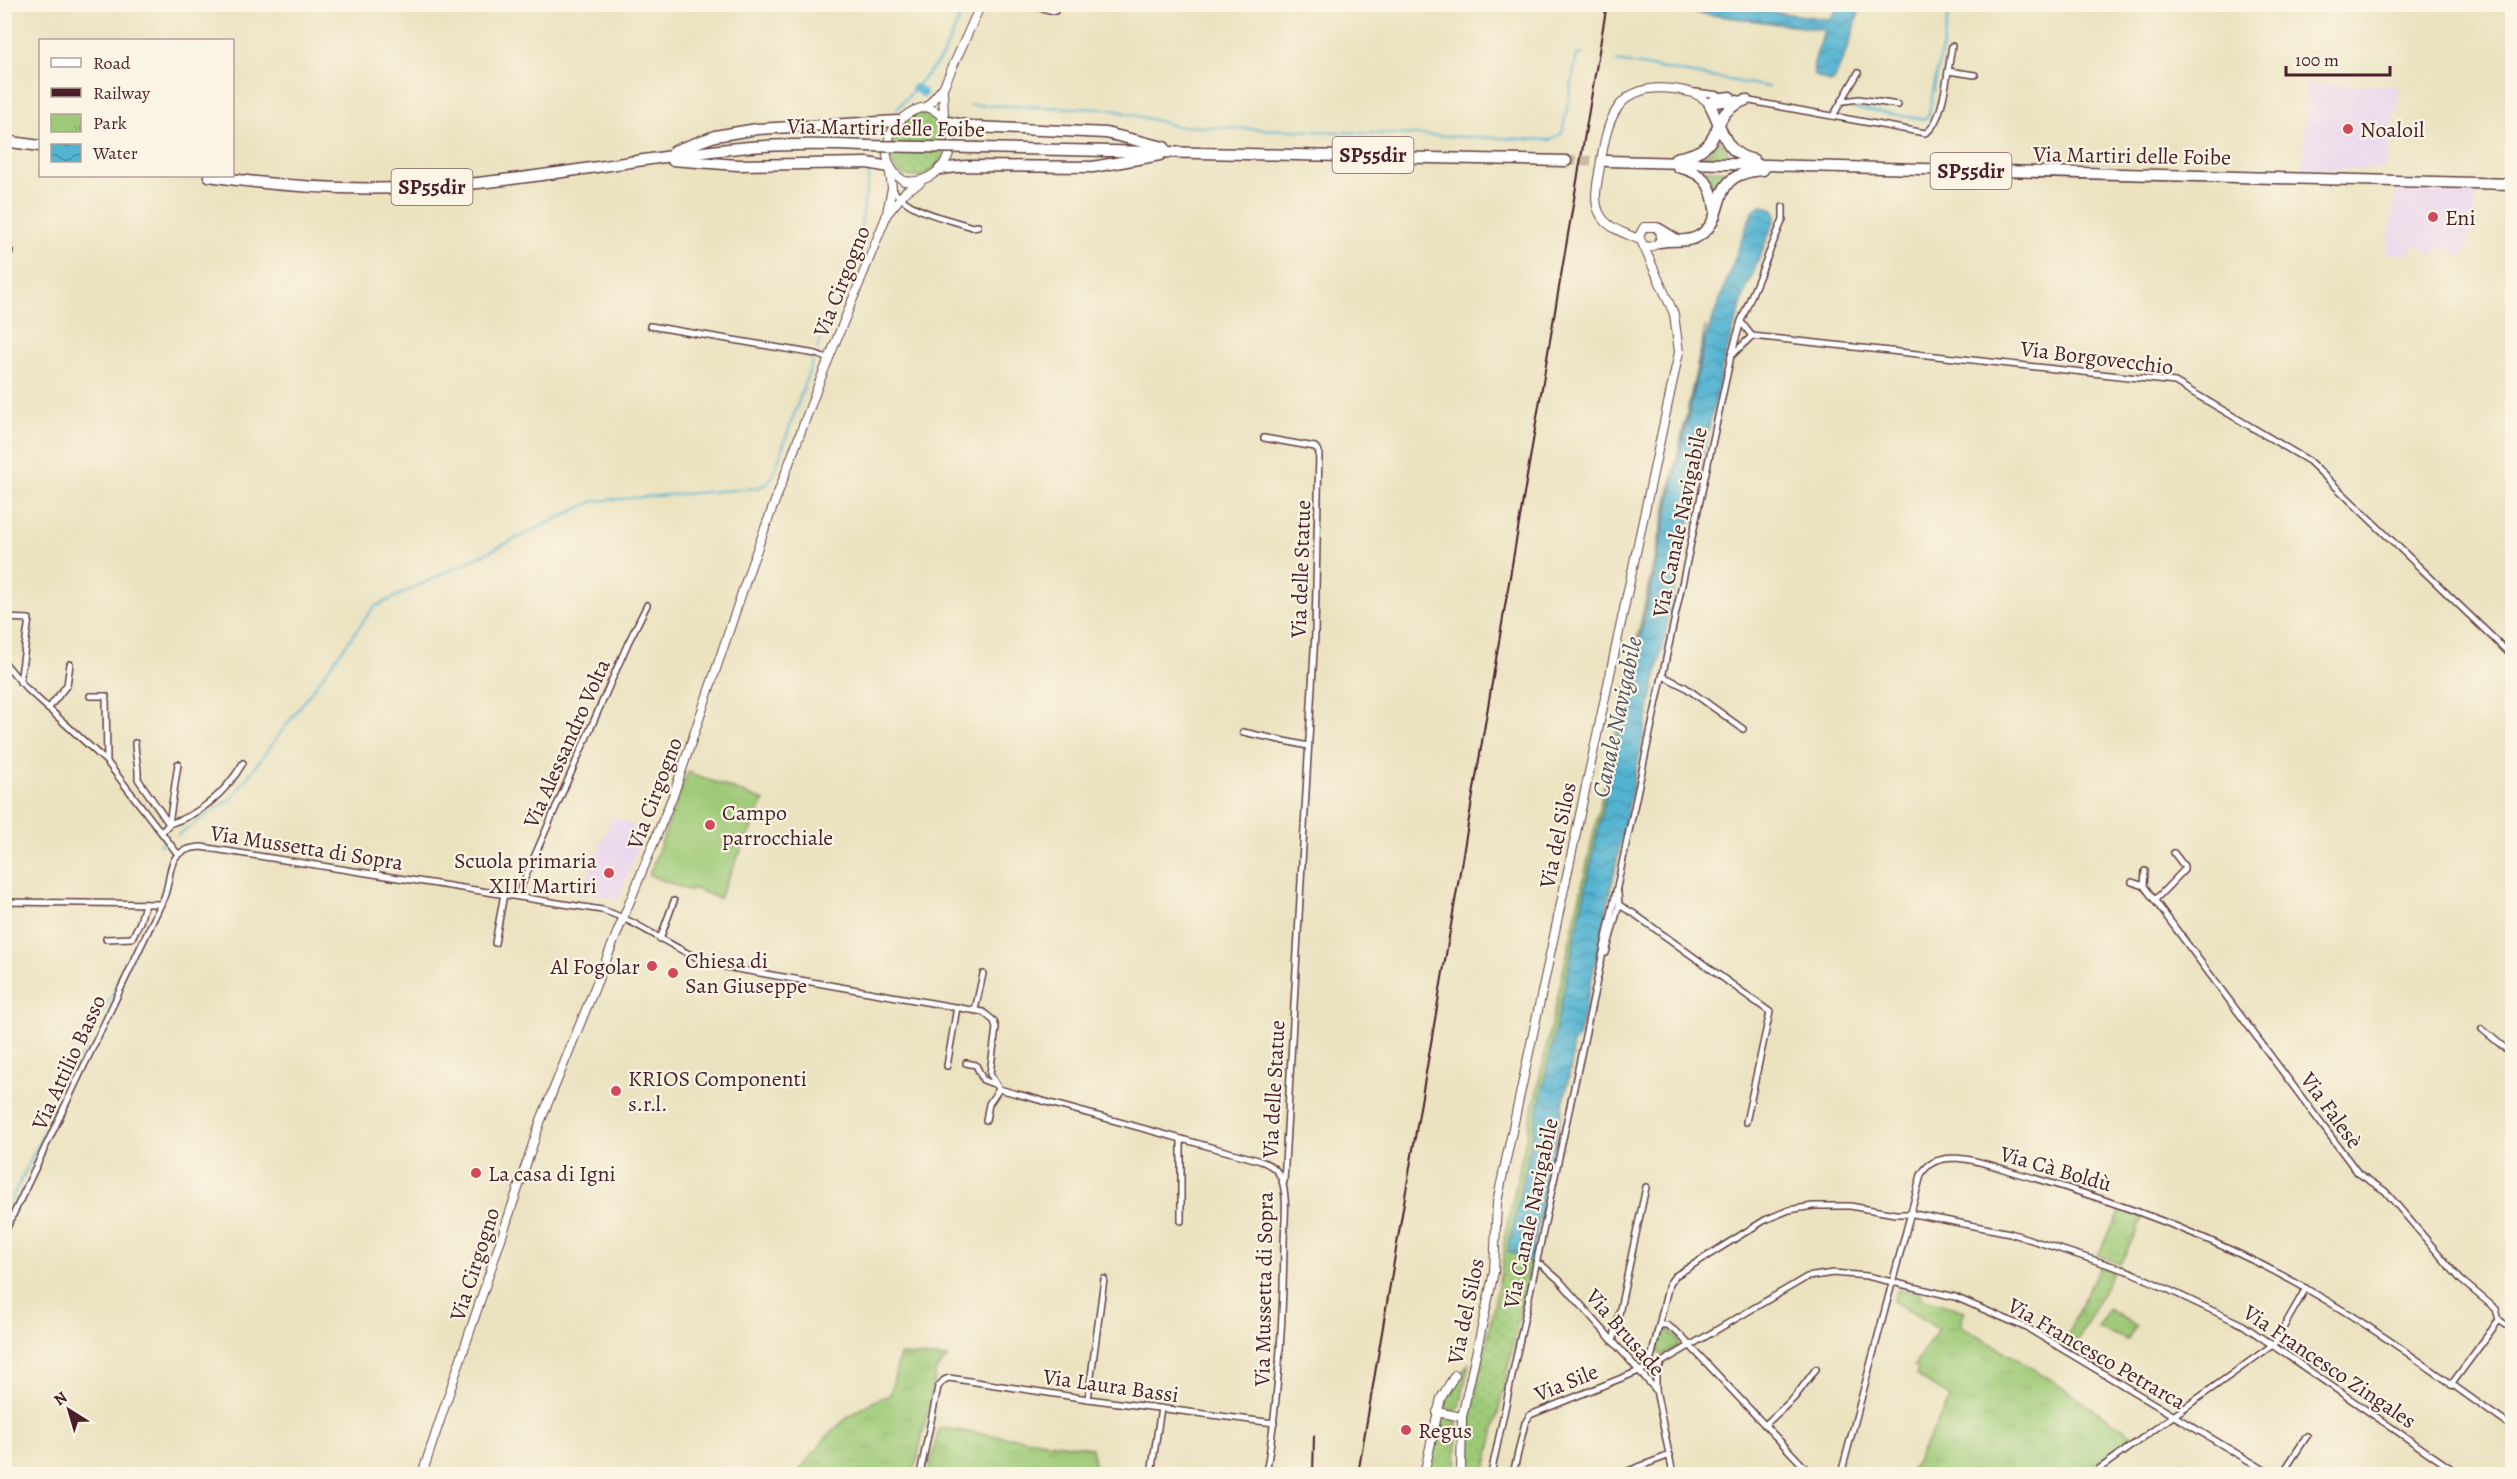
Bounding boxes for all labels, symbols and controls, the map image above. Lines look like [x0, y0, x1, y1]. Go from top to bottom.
legend [39, 39, 234, 177]
scale bar [2286, 39, 2390, 77]
text: 100 m [2295, 48, 2339, 72]
text: Road [93, 51, 131, 75]
text: Railway [93, 81, 151, 105]
text: Park [93, 111, 127, 135]
street label: Via Martiri delle Foibe [786, 111, 985, 145]
place label: Noaloil [2360, 115, 2424, 145]
marker: Noaloil [2341, 122, 2355, 136]
road number: SP55dir [1332, 137, 1414, 173]
street label: Via Martiri delle Foibe [2032, 139, 2231, 173]
text: Water [92, 141, 138, 165]
road number: SP55dir [1930, 153, 2012, 189]
road number: SP55dir [392, 169, 472, 205]
place label: Eni [2445, 203, 2476, 233]
marker: Eni [2426, 210, 2440, 224]
street label: Via Cirgogno [806, 221, 878, 342]
street label: Via Borgovecchio [2018, 334, 2175, 382]
street label: Via Canale Navigabile [1645, 424, 1715, 621]
street label: Via delle Statue [1284, 499, 1318, 640]
water label: Canale Navigabile [1584, 633, 1650, 800]
street label: Via Alessandro Volta [516, 654, 618, 834]
street label: Via Cirgogno [620, 733, 690, 854]
street label: Via del Silos [1532, 779, 1584, 892]
place label: Campo parrocchiale [722, 798, 833, 853]
street label: Via Mussetta di Sopra [207, 818, 406, 878]
marker: Campo parrocchiale [703, 818, 717, 832]
place label: Scuola primaria XIII Martiri [454, 846, 598, 901]
marker: Scuola primaria XIII Martiri [602, 866, 616, 880]
place label: Chiesa di San Giuseppe [685, 946, 807, 1001]
place label: Al Fogolar [550, 952, 640, 982]
marker: Al Fogolar [645, 959, 659, 973]
marker: Chiesa di San Giuseppe [666, 966, 680, 980]
street label: Via Attilio Basso [24, 990, 113, 1136]
street label: Via delle Statue [1255, 1019, 1293, 1160]
place label: KRIOS Componenti s.r.l. [628, 1064, 807, 1119]
street label: Via Falesè [2293, 1065, 2369, 1155]
marker: KRIOS Componenti s.r.l. [609, 1084, 623, 1098]
street label: Via Canale Navigabile [1496, 1115, 1566, 1312]
street label: Via Cà Boldù [1996, 1138, 2115, 1199]
place label: La casa di Igni [488, 1159, 616, 1189]
marker: La casa di Igni [469, 1166, 483, 1180]
street label: Via Mussetta di Sopra [1247, 1191, 1281, 1388]
street label: Via Cirgogno [442, 1204, 507, 1326]
street label: Via del Silos [1440, 1255, 1492, 1368]
street label: Via Brusade [1578, 1282, 1672, 1383]
street label: Via Francesco Petrarca [2001, 1290, 2192, 1417]
street label: Via Francesco Zingales [2236, 1297, 2422, 1436]
street label: Via Sile [1529, 1357, 1603, 1410]
street label: Via Laura Bassi [1040, 1361, 1181, 1410]
north arrow [39, 1380, 99, 1440]
text: N [49, 1386, 72, 1411]
place label: Regus [1418, 1416, 1472, 1446]
marker: Regus [1399, 1423, 1413, 1437]

